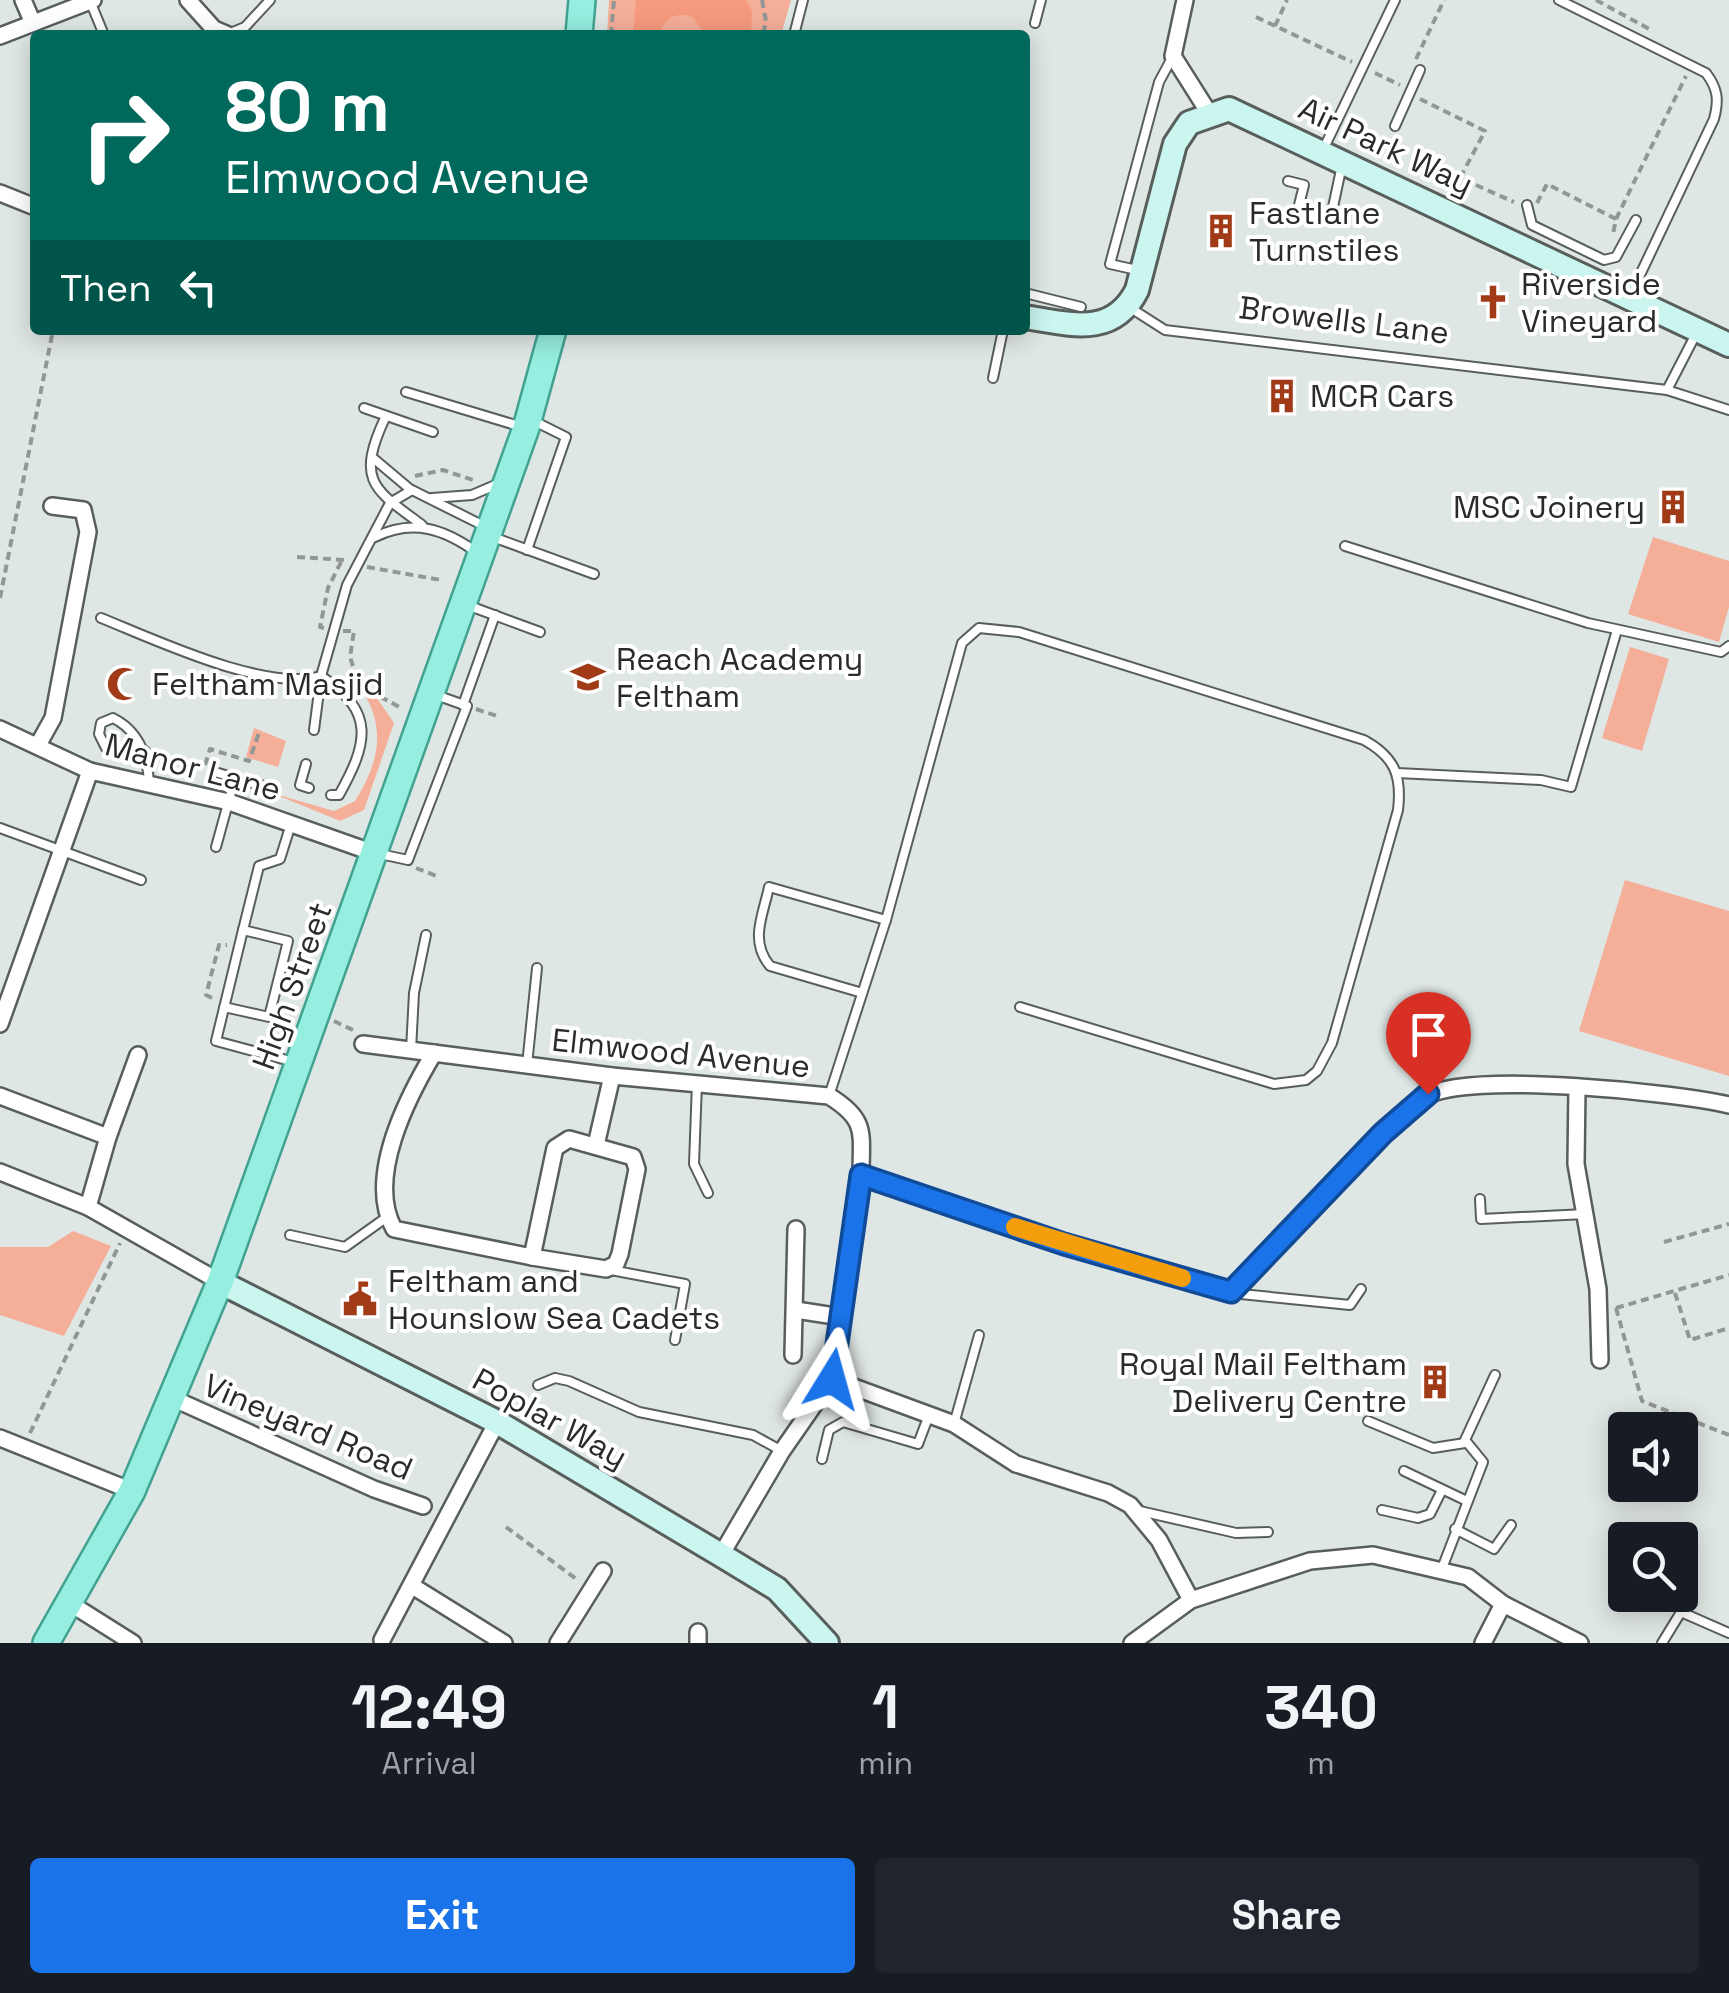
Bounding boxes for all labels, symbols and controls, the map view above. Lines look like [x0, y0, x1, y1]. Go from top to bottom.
text: 80 m [225, 62, 390, 151]
icon: right [60, 70, 190, 200]
street label: Air Park Way [1292, 88, 1480, 204]
text: Elmwood Avenue [225, 149, 590, 206]
place label: Fastlane Turnstiles [1249, 193, 1399, 270]
building icon: Fastlane Turnstiles [1202, 212, 1240, 250]
icon: left [171, 260, 226, 315]
text: Then [60, 264, 151, 312]
place label: Riverside Vineyard [1521, 264, 1661, 341]
church icon: Riverside Vineyard [1474, 283, 1512, 321]
street label: Browells Lane [1237, 287, 1451, 353]
place label: MCR Cars [1310, 376, 1454, 416]
building icon: MCR Cars [1263, 377, 1301, 415]
place label: MSC Joinery [1453, 487, 1645, 527]
building icon: MSC Joinery [1654, 488, 1692, 526]
place label: Reach Academy Feltham [616, 639, 863, 716]
school or university icon: Reach Academy Feltham [569, 658, 607, 696]
place label: Feltham Masjid [152, 664, 384, 704]
mosque icon: Feltham Masjid [105, 665, 143, 703]
street label: Manor Lane [101, 724, 285, 810]
street label: High Street [243, 897, 341, 1075]
pin [1386, 992, 1471, 1095]
icon: arrive [1401, 1007, 1456, 1062]
street label: Elmwood Avenue [550, 1020, 812, 1086]
place label: Feltham and Hounslow Sea Cadets [388, 1261, 720, 1338]
public building icon: Feltham and Hounslow Sea Cadets [341, 1280, 379, 1318]
position arrow [780, 1327, 884, 1431]
place label: Royal Mail Feltham Delivery Centre [1119, 1344, 1407, 1421]
street label: Poplar Way [466, 1359, 634, 1477]
building icon: Royal Mail Feltham Delivery Centre [1416, 1363, 1454, 1401]
street label: Vineyard Road [198, 1365, 418, 1489]
map controls [1608, 1412, 1698, 1612]
button: sound [1608, 1412, 1698, 1502]
button: search [1608, 1522, 1698, 1612]
text: 12:49 [351, 1669, 507, 1746]
text: 1 [872, 1669, 899, 1746]
text: 340 [1264, 1669, 1378, 1746]
text: Arrival [382, 1743, 477, 1783]
text: min [858, 1743, 913, 1783]
text: m [1307, 1743, 1335, 1783]
button: Exit [30, 1858, 855, 1973]
button: Share [875, 1858, 1699, 1973]

